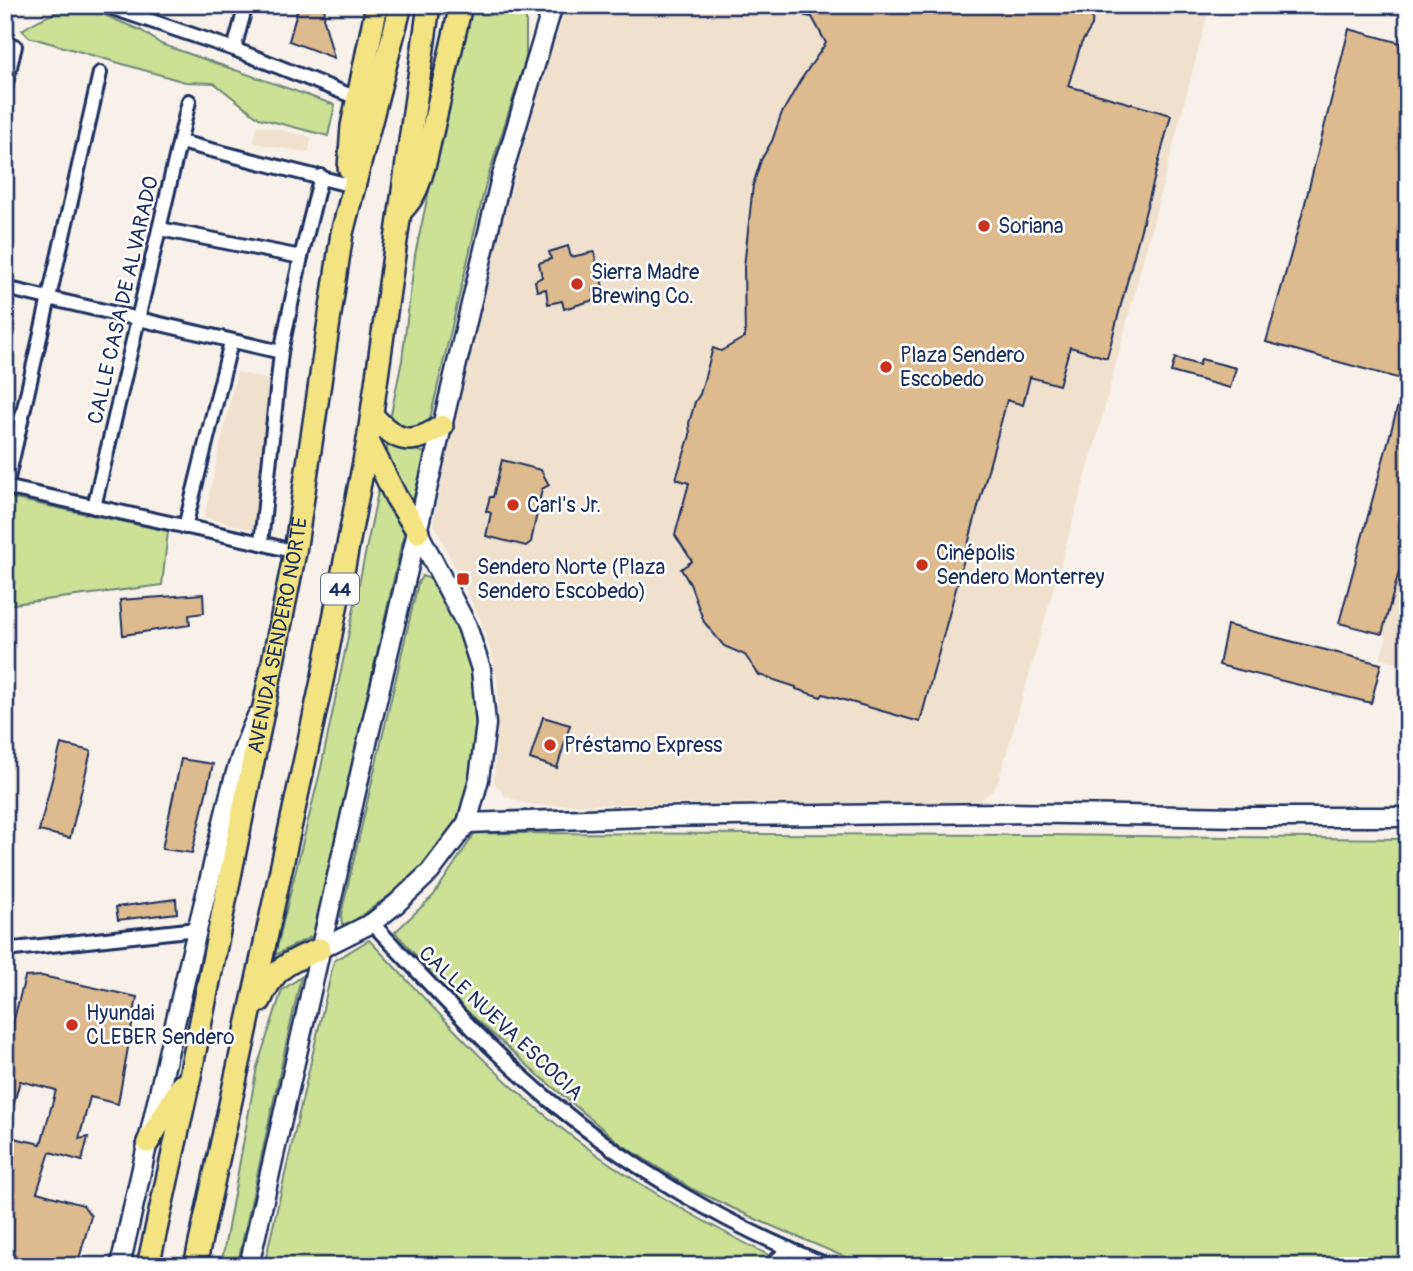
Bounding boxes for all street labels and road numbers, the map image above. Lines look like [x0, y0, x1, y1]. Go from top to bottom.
street label: CALLE CASA DE ALVARADO [82, 173, 165, 427]
street label: AVENIDA SENDERO NORTE [242, 515, 314, 756]
road number: 44 [321, 574, 359, 604]
street label: CALLE NUEVA ESCOCIA [413, 940, 589, 1107]

